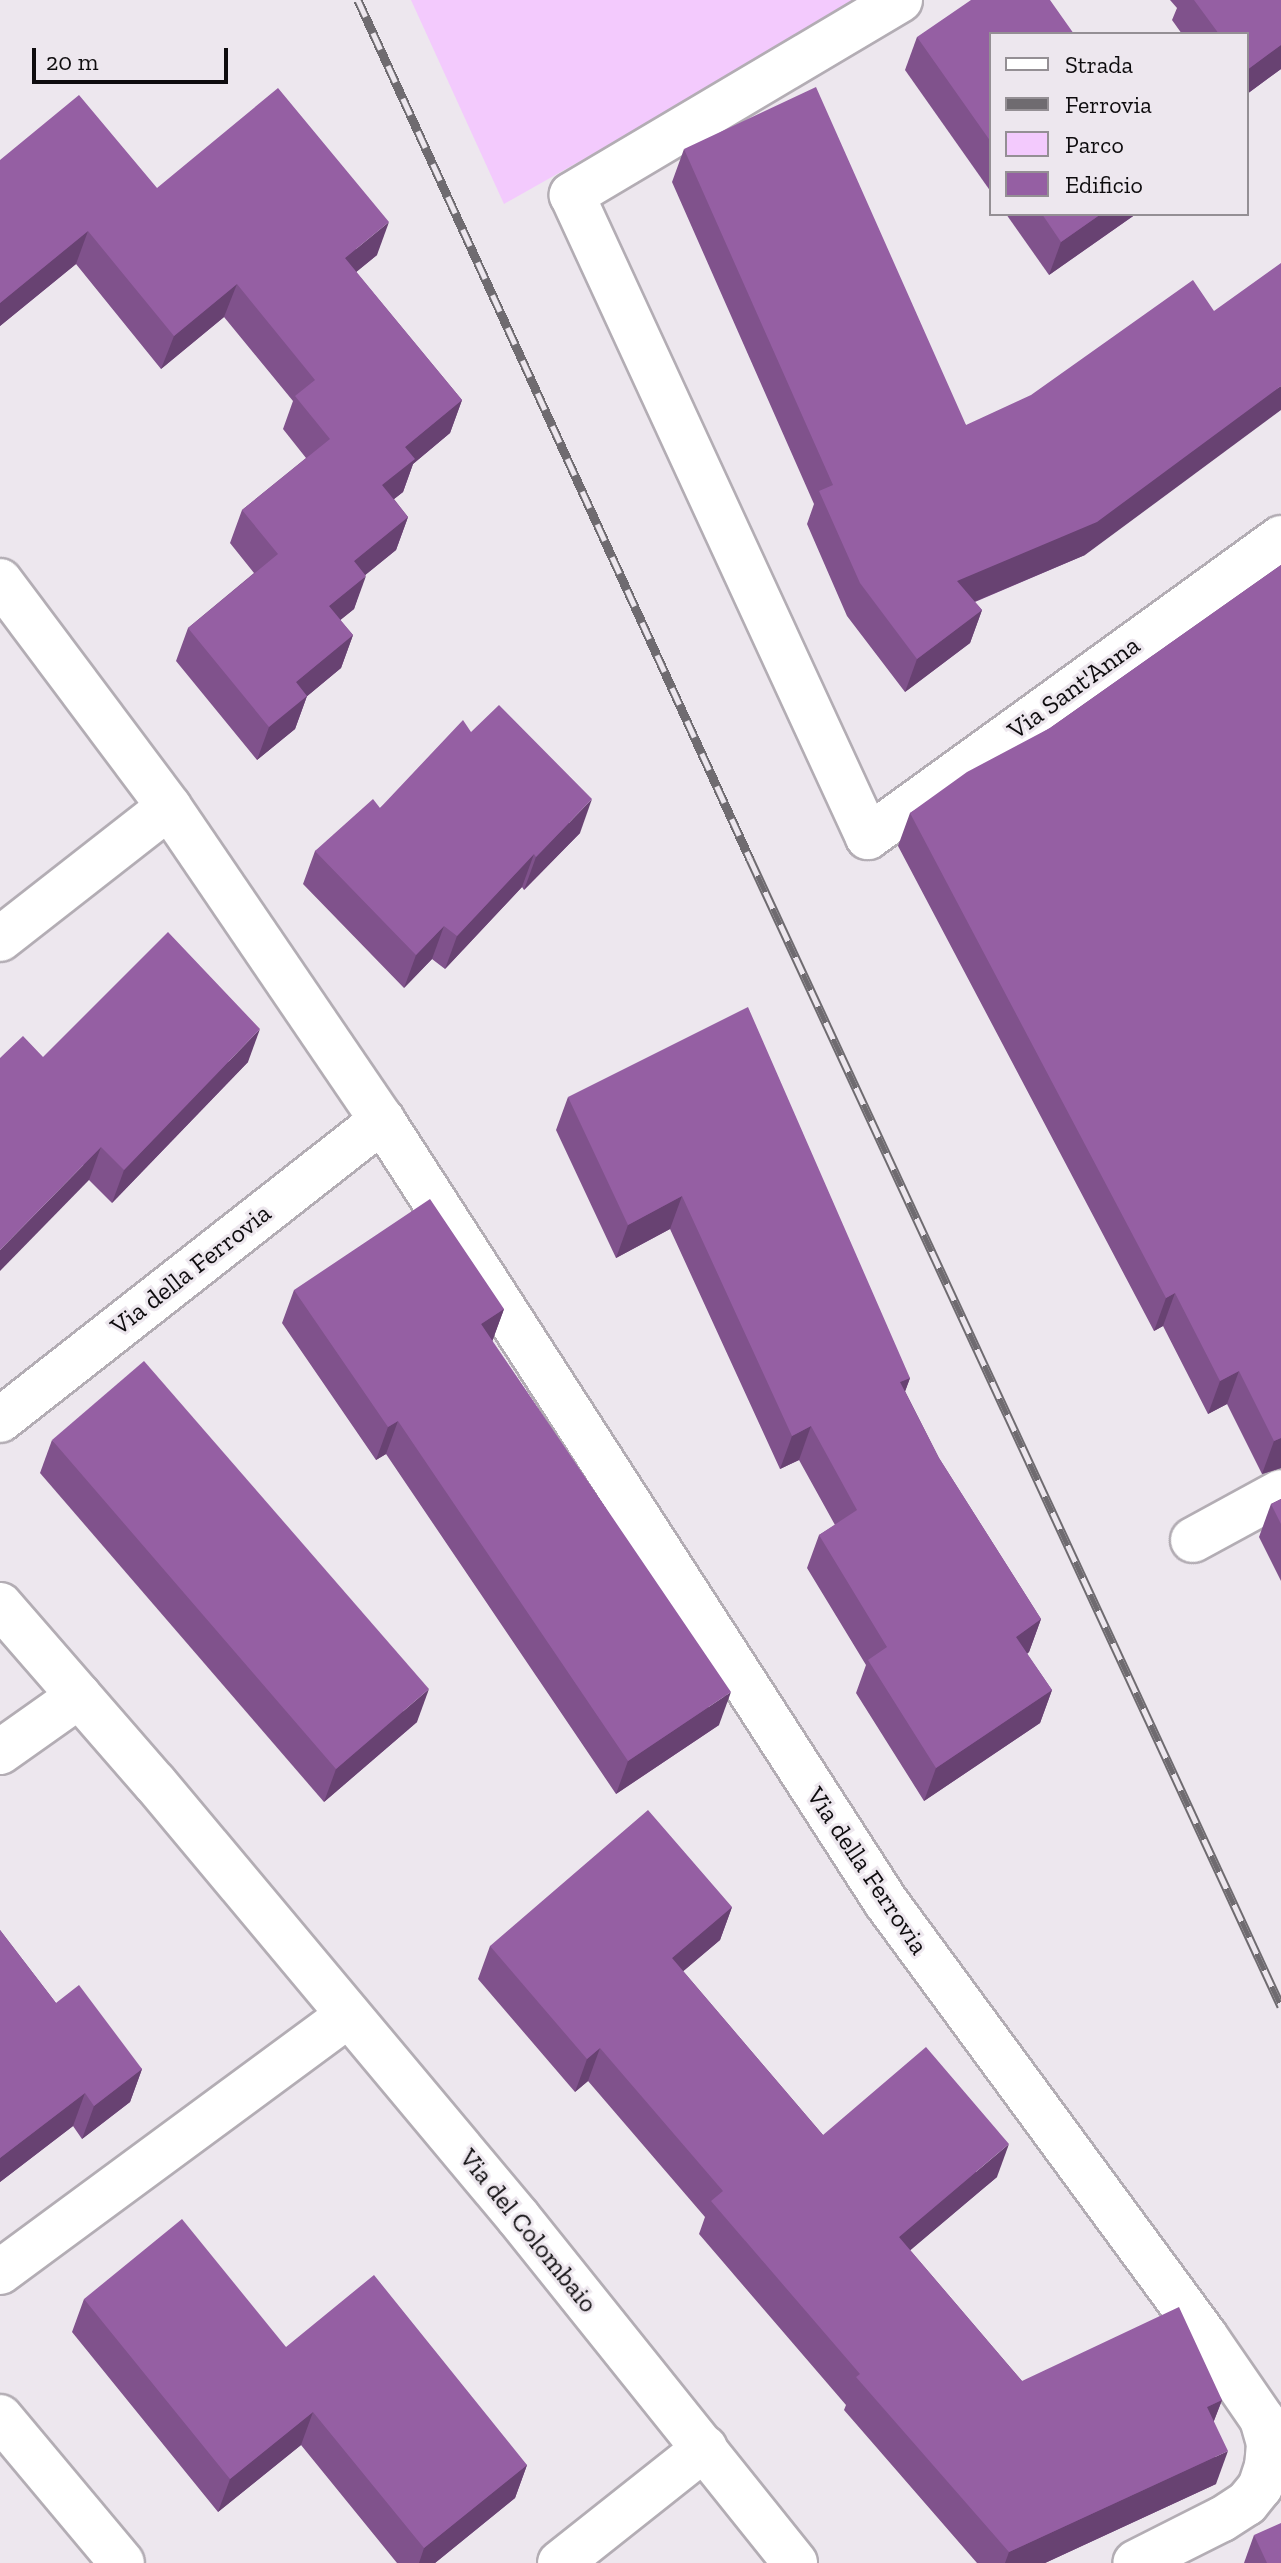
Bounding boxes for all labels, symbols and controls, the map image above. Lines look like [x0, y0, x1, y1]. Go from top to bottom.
scale bar [36, 32, 232, 82]
legend [989, 32, 1249, 216]
text: 20 m [46, 47, 98, 76]
text: Strada [1065, 50, 1133, 79]
text: Ferrovia [1065, 90, 1152, 119]
text: Parco [1065, 130, 1124, 159]
text: Edificio [1065, 170, 1143, 199]
street label: Via Sant'Anna [1002, 630, 1146, 746]
street label: Via della Ferrovia [105, 1198, 277, 1342]
street label: Via della Ferrovia [800, 1781, 934, 1961]
street label: Via del Colombaio [453, 2143, 603, 2319]

